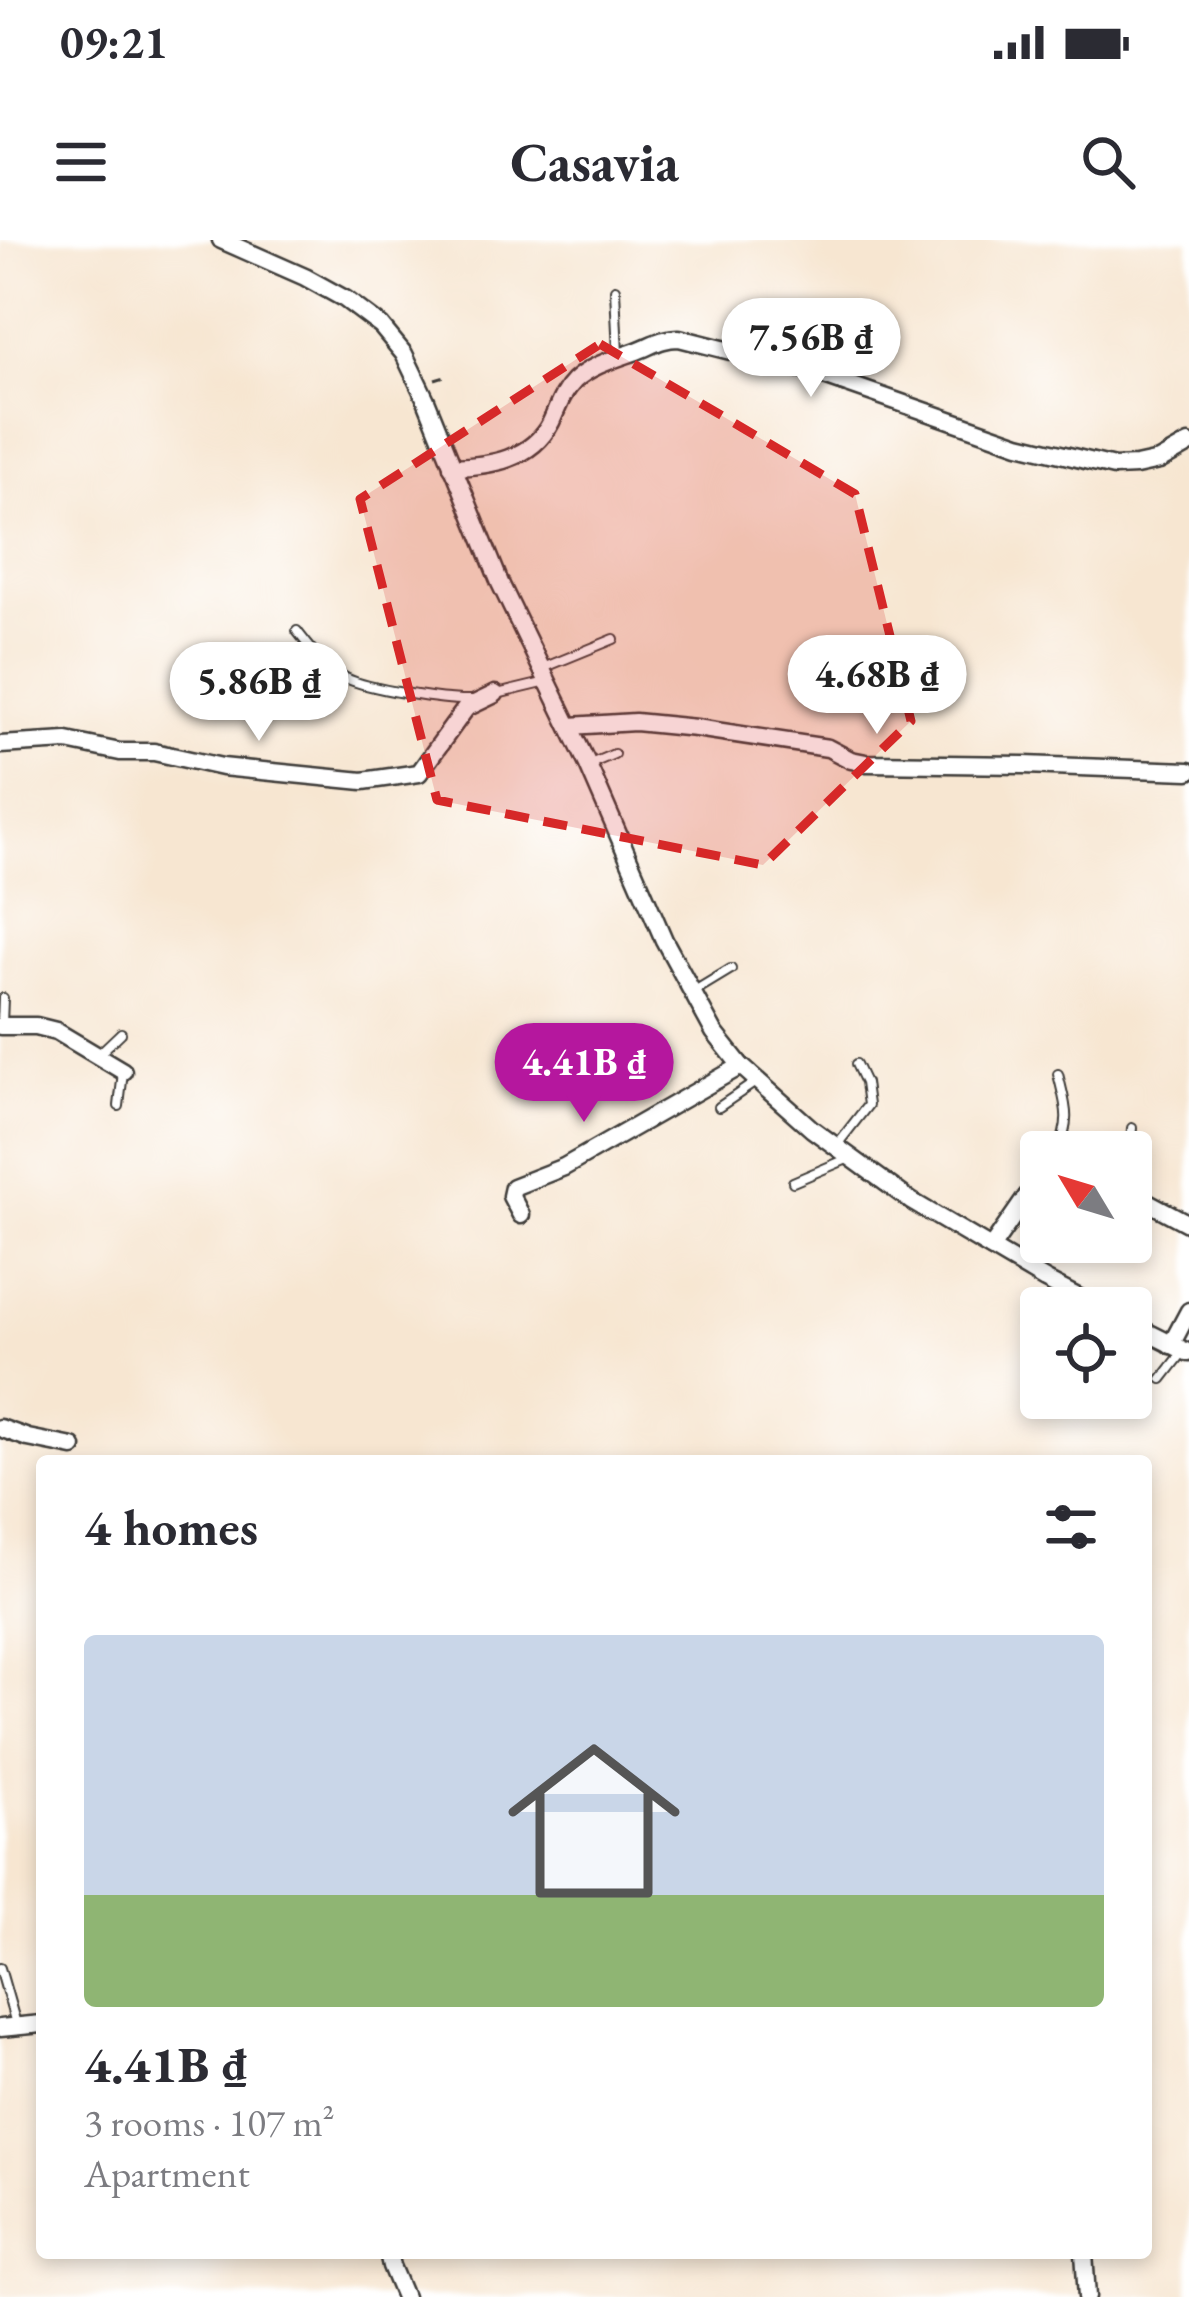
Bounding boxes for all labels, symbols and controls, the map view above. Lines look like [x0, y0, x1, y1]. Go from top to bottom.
text: 09:21 [60, 13, 168, 71]
text: Casavia [510, 127, 679, 197]
icon: menu [48, 129, 114, 195]
icon: search [1075, 129, 1141, 195]
pin: 7.56B ₫ [700, 298, 922, 400]
text: 7.56B ₫ [749, 311, 873, 362]
pin: 4.68B ₫ [766, 635, 988, 737]
pin: 5.86B ₫ [148, 642, 370, 744]
text: 4.68B ₫ [815, 648, 939, 699]
text: 5.86B ₫ [197, 655, 321, 706]
pin: 4.41B ₫ [473, 1023, 695, 1125]
text: 4.41B ₫ [522, 1036, 646, 1087]
north arrow [1020, 1131, 1152, 1263]
map controls [1020, 1131, 1152, 1419]
button: locate [1020, 1287, 1152, 1419]
text: 4 homes [84, 1494, 258, 1560]
icon: filters [1038, 1494, 1104, 1560]
icon: home [486, 1713, 702, 1929]
text: 4.41B ₫ [84, 2031, 247, 2097]
text: 3 rooms · 107 m² [84, 2097, 335, 2148]
text: Apartment [84, 2148, 250, 2199]

